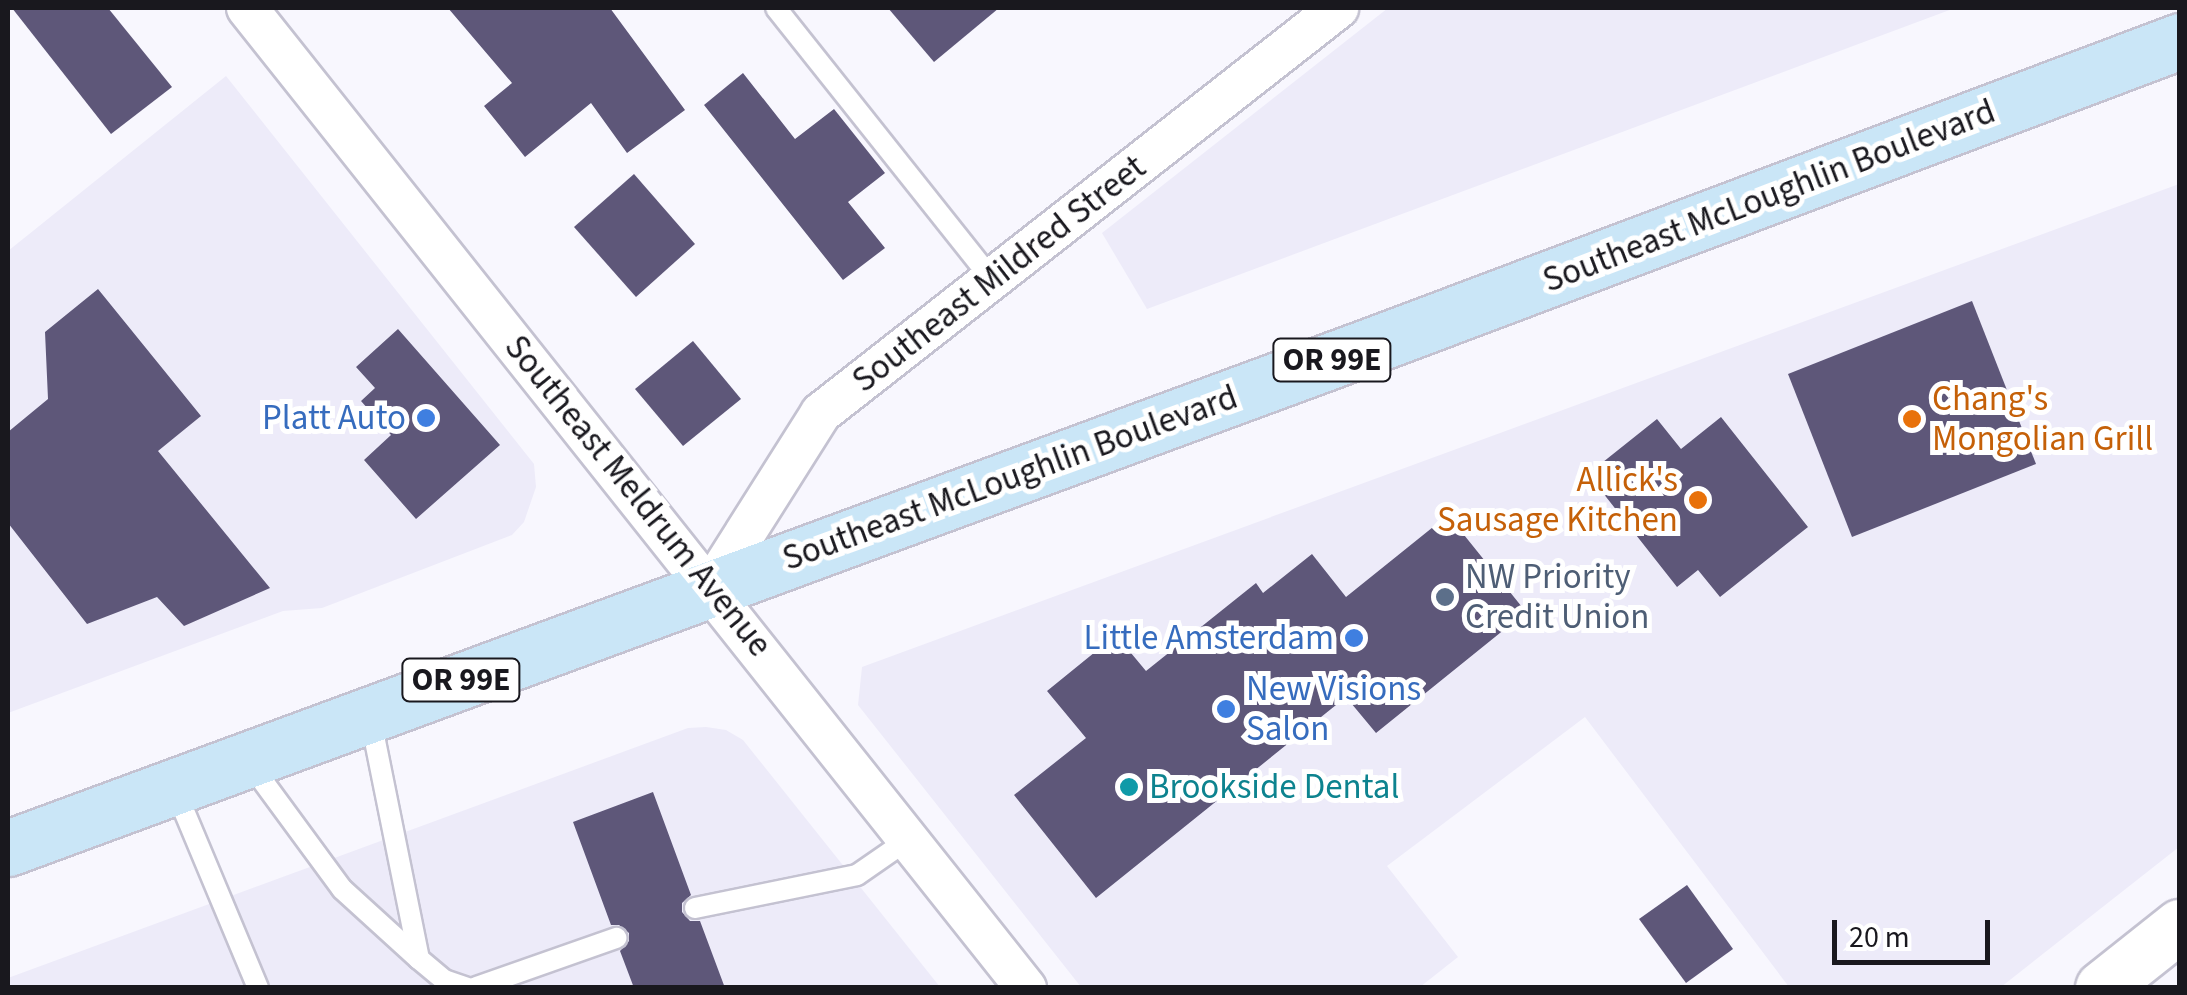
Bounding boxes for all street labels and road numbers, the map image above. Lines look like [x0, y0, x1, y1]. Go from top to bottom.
street label: Southeast McLoughlin Boulevard [1537, 90, 2001, 302]
street label: Southeast Mildred Street [844, 146, 1154, 402]
street label: Southeast Meldrum Avenue [495, 327, 781, 665]
road number: OR 99E [1272, 333, 1392, 387]
street label: Southeast McLoughlin Boulevard [777, 376, 1243, 580]
road number: OR 99E [401, 653, 521, 707]

